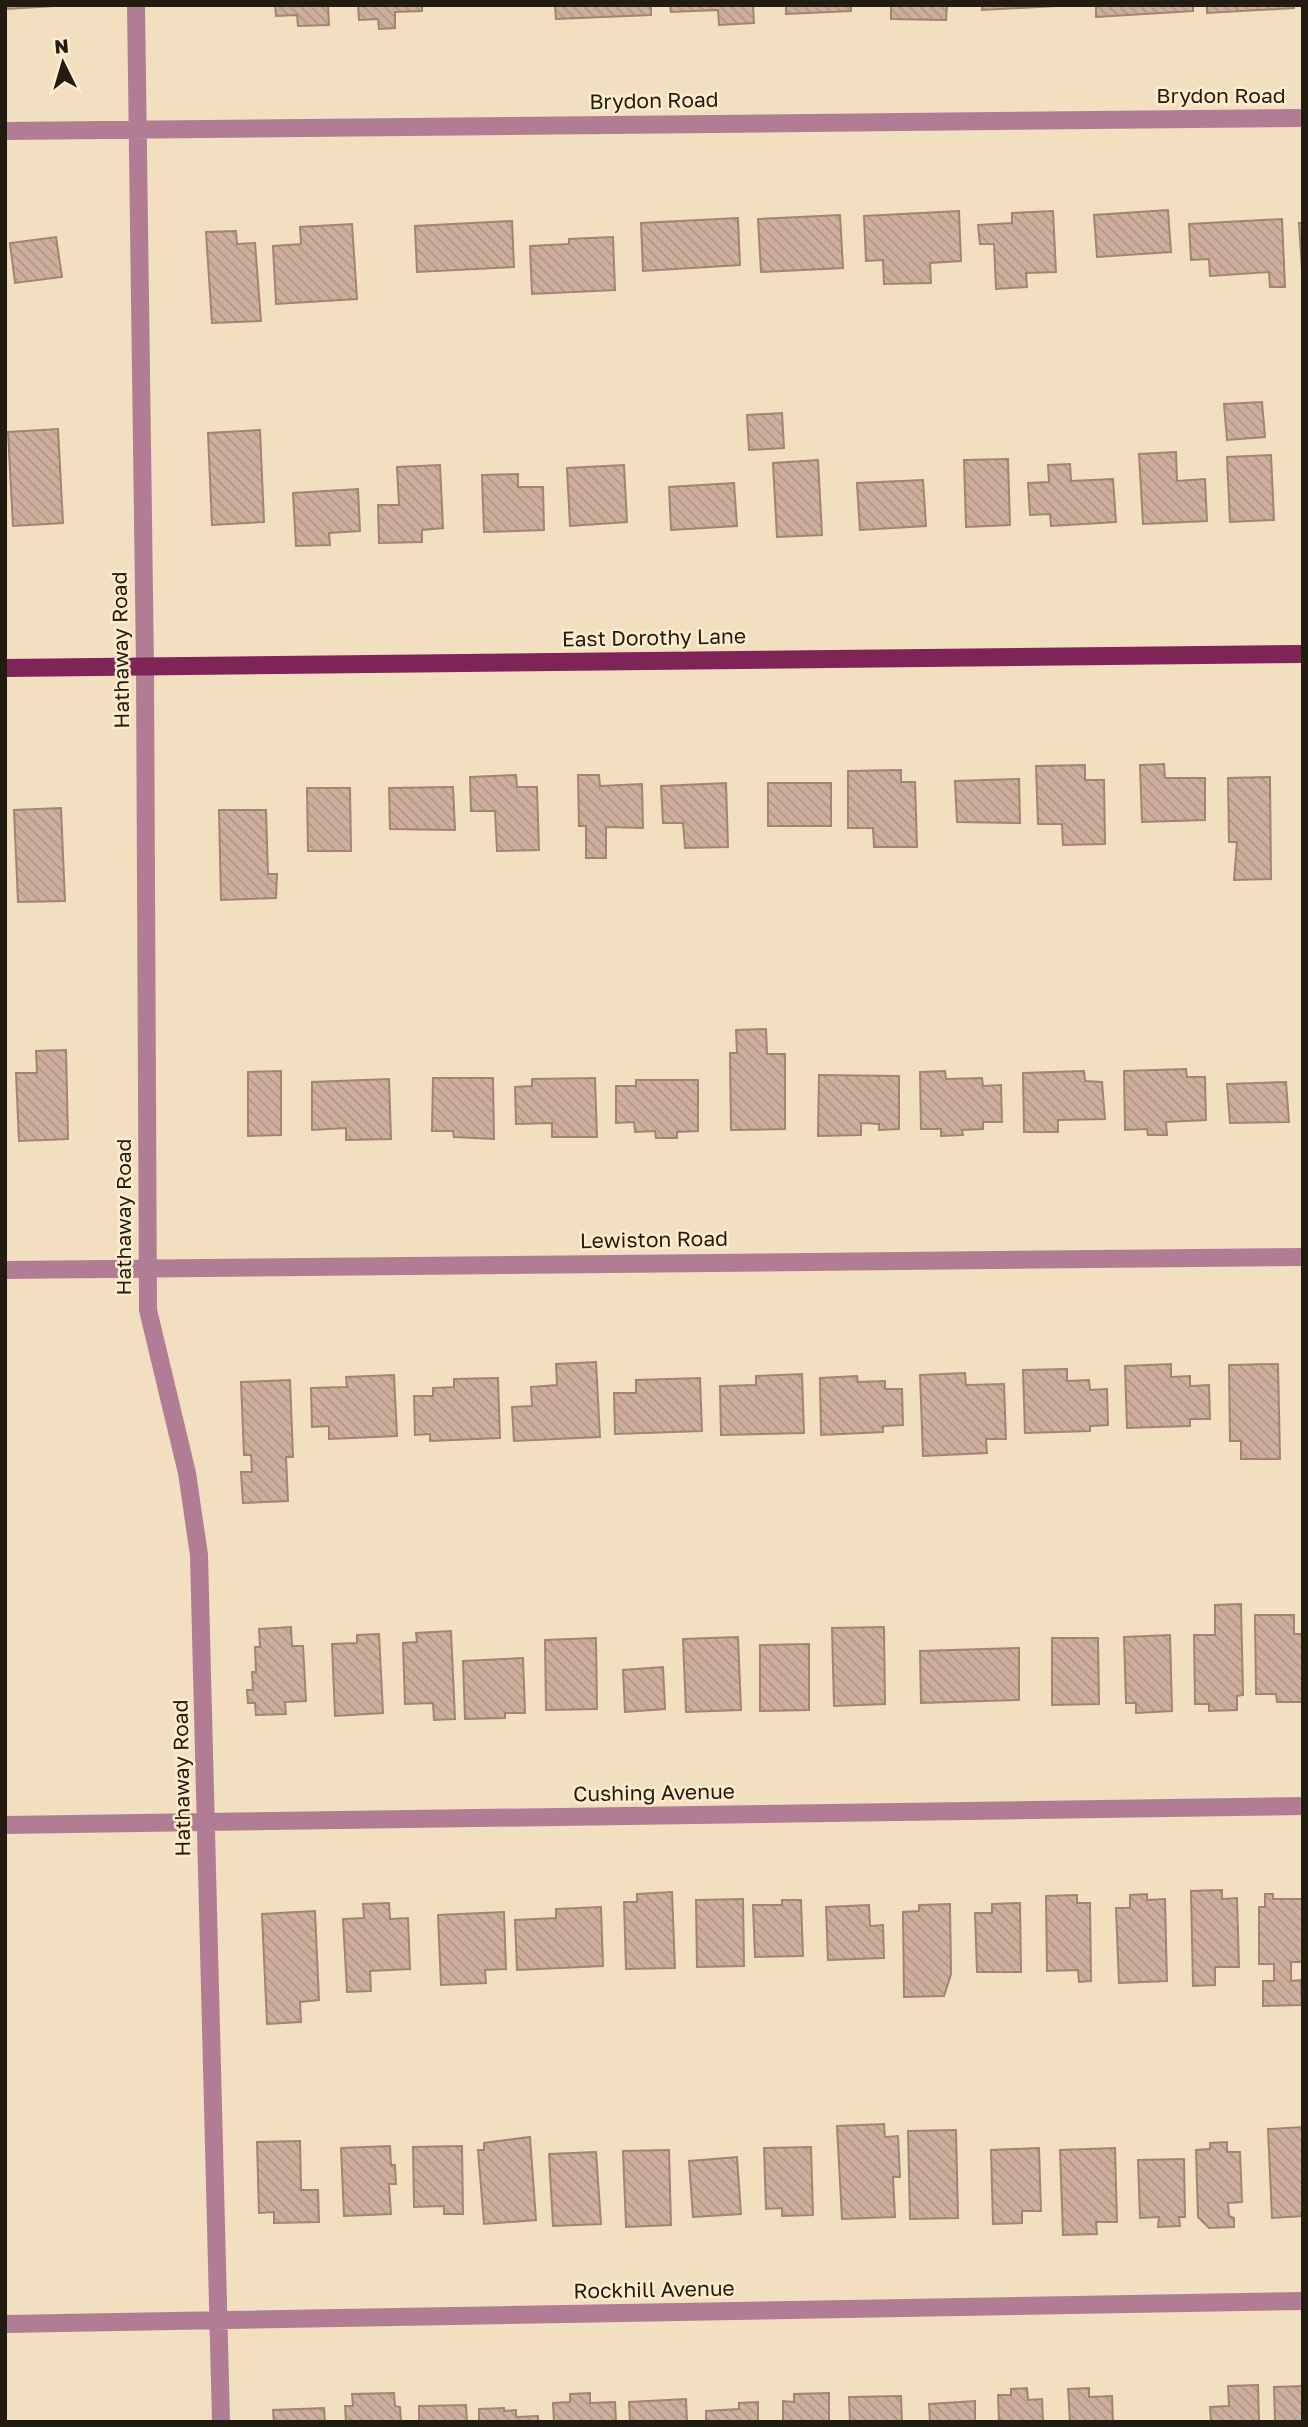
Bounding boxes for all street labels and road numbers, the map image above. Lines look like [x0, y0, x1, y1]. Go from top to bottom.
street label: Brydon Road [1156, 82, 1286, 108]
street label: Brydon Road [589, 86, 719, 114]
street label: Hathaway Road [106, 571, 134, 729]
street label: East Dorothy Lane [562, 622, 746, 652]
street label: Hathaway Road [110, 1138, 136, 1296]
street label: Lewiston Road [580, 1225, 728, 1253]
street label: Hathaway Road [167, 1699, 195, 1857]
street label: Cushing Avenue [573, 1778, 735, 1806]
street label: Rockhill Avenue [573, 2275, 735, 2303]

